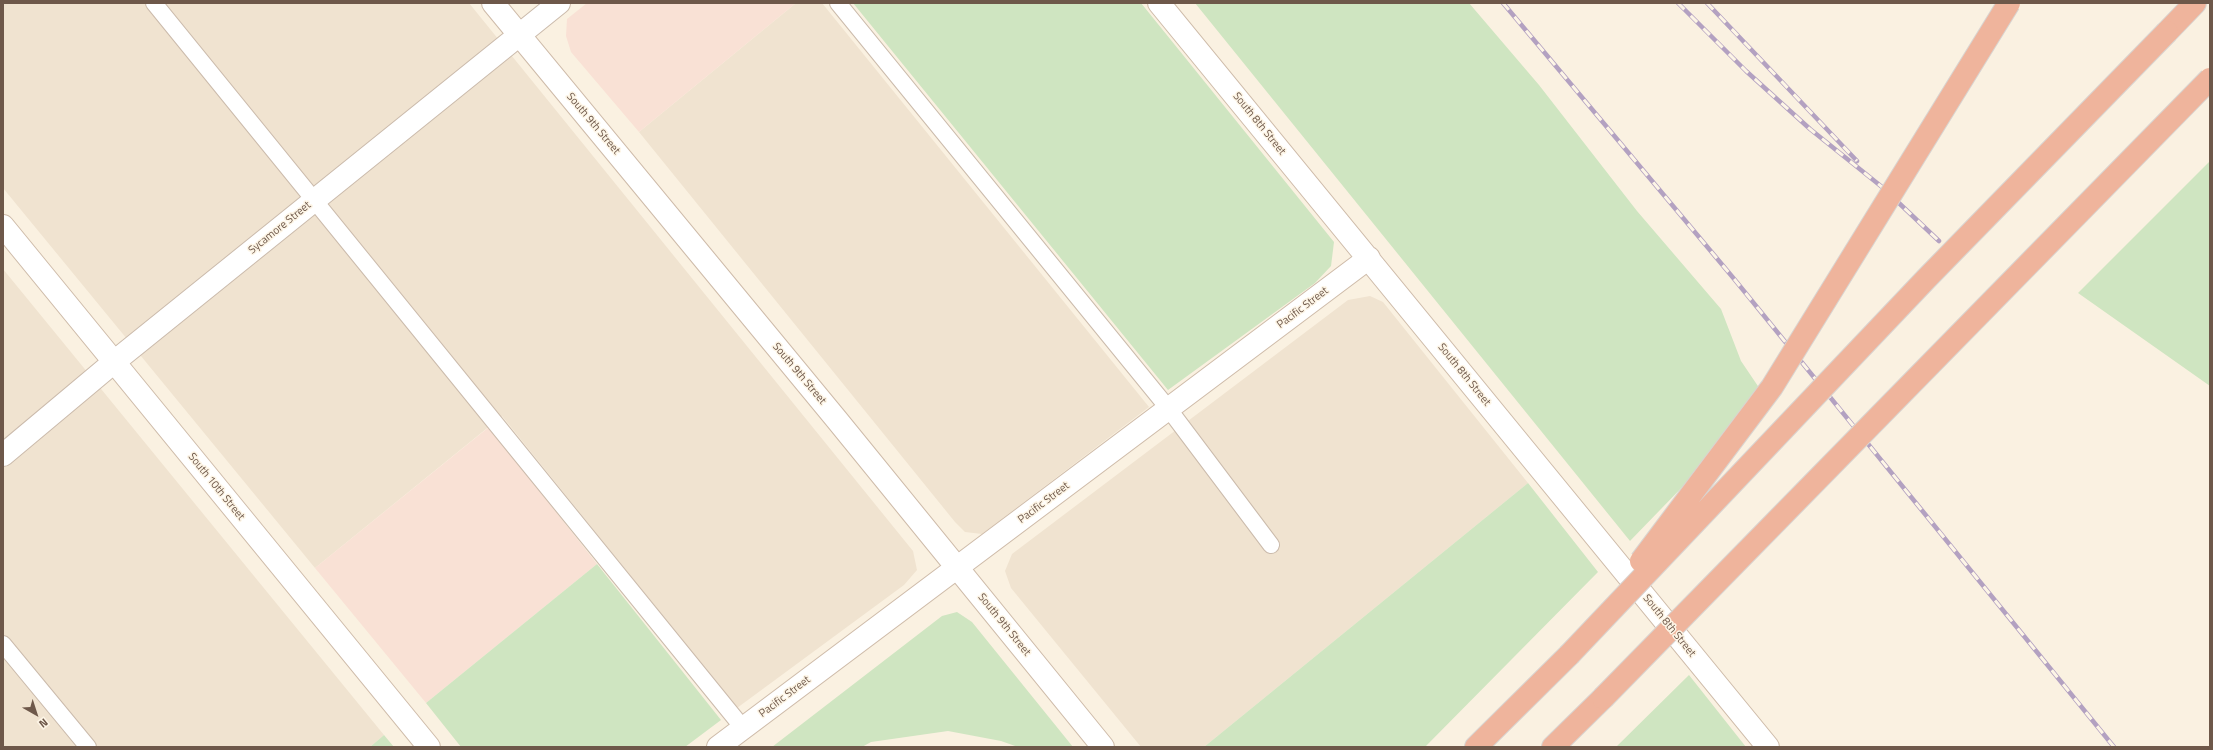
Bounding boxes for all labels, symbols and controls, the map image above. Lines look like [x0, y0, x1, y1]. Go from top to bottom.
street label: South 9th Street [563, 90, 623, 158]
street label: South 8th Street [1230, 90, 1288, 158]
street label: Sycamore Street [246, 199, 314, 257]
street label: Pacific Street [1275, 284, 1331, 332]
street label: South 9th Street [769, 340, 829, 408]
street label: South 8th Street [1435, 341, 1493, 409]
street label: South 10th Street [185, 451, 247, 523]
street label: Pacific Street [1016, 479, 1072, 527]
street label: South 9th Street [975, 591, 1033, 659]
street label: South 8th Street [1640, 592, 1698, 660]
street label: Pacific Street [757, 673, 813, 721]
north arrow [16, 694, 56, 734]
text: N [36, 715, 52, 732]

